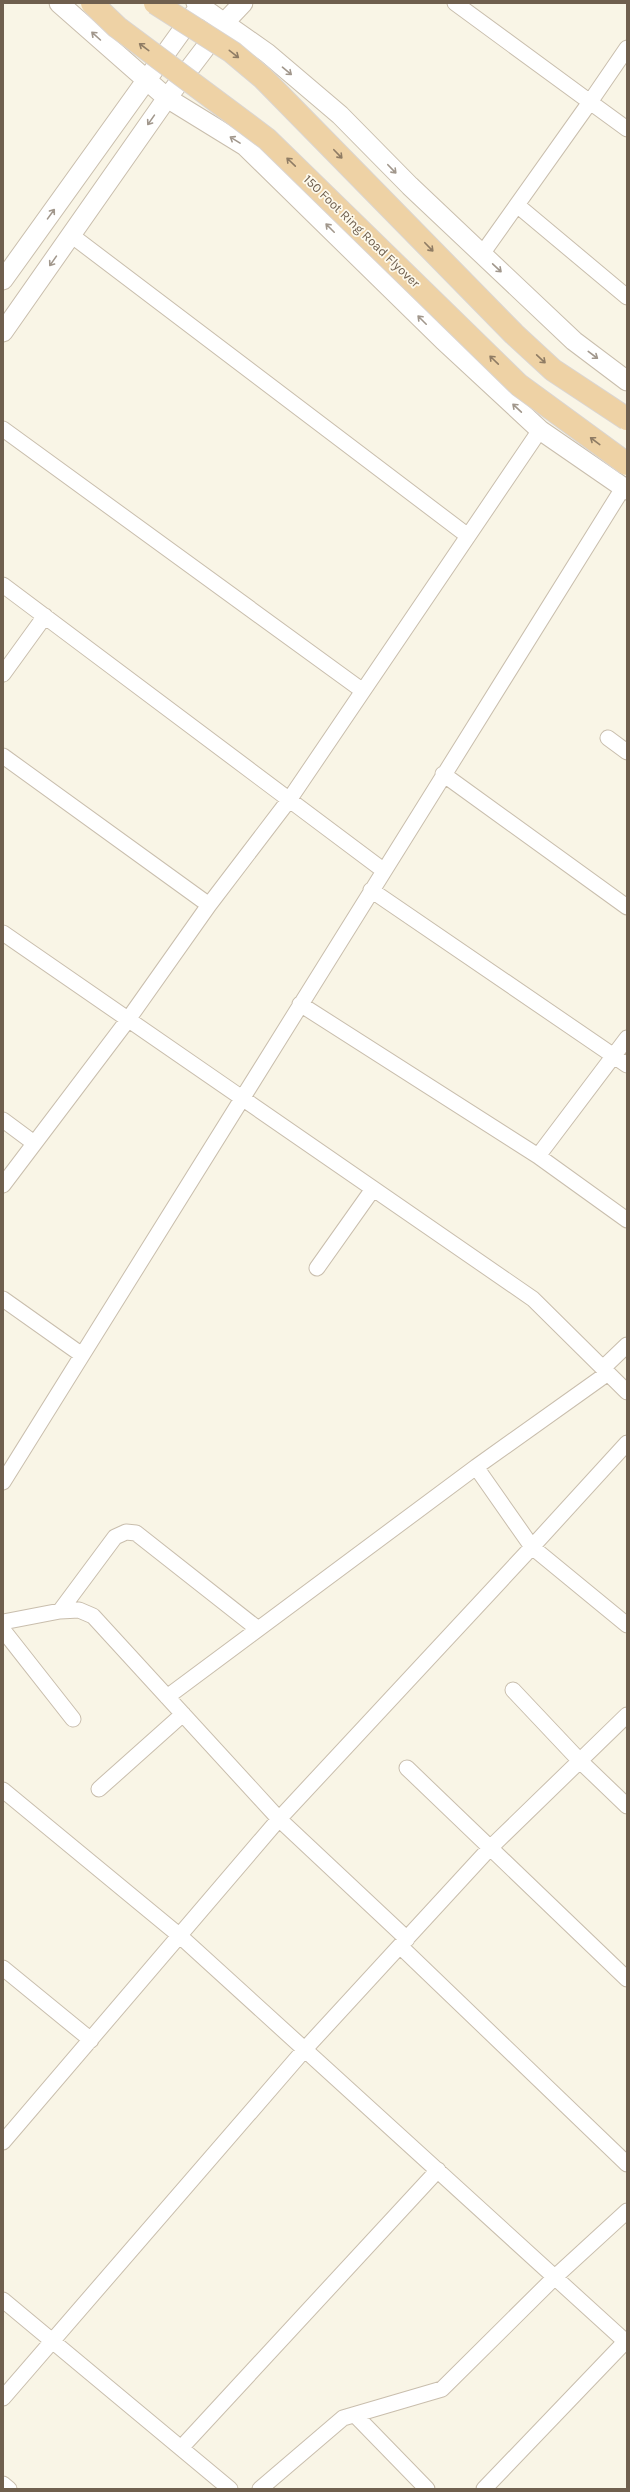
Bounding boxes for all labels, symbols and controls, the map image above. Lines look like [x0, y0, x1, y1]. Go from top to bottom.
one-way arrow [91, 31, 101, 41]
one-way arrow [139, 43, 150, 52]
one-way arrow [229, 50, 240, 59]
one-way arrow [282, 66, 293, 75]
one-way arrow [147, 115, 155, 126]
one-way arrow [229, 136, 241, 144]
one-way arrow [333, 149, 343, 159]
one-way arrow [286, 157, 296, 167]
one-way arrow [388, 164, 397, 174]
street label: 150 Foot Ring Road Flyover [301, 172, 423, 291]
one-way arrow [47, 209, 55, 220]
one-way arrow [325, 224, 335, 233]
one-way arrow [424, 242, 434, 252]
one-way arrow [49, 256, 57, 267]
one-way arrow [492, 263, 502, 273]
one-way arrow [417, 315, 427, 325]
one-way arrow [587, 351, 598, 359]
one-way arrow [536, 354, 546, 363]
one-way arrow [489, 355, 499, 365]
one-way arrow [512, 404, 522, 413]
one-way arrow [590, 437, 601, 446]

